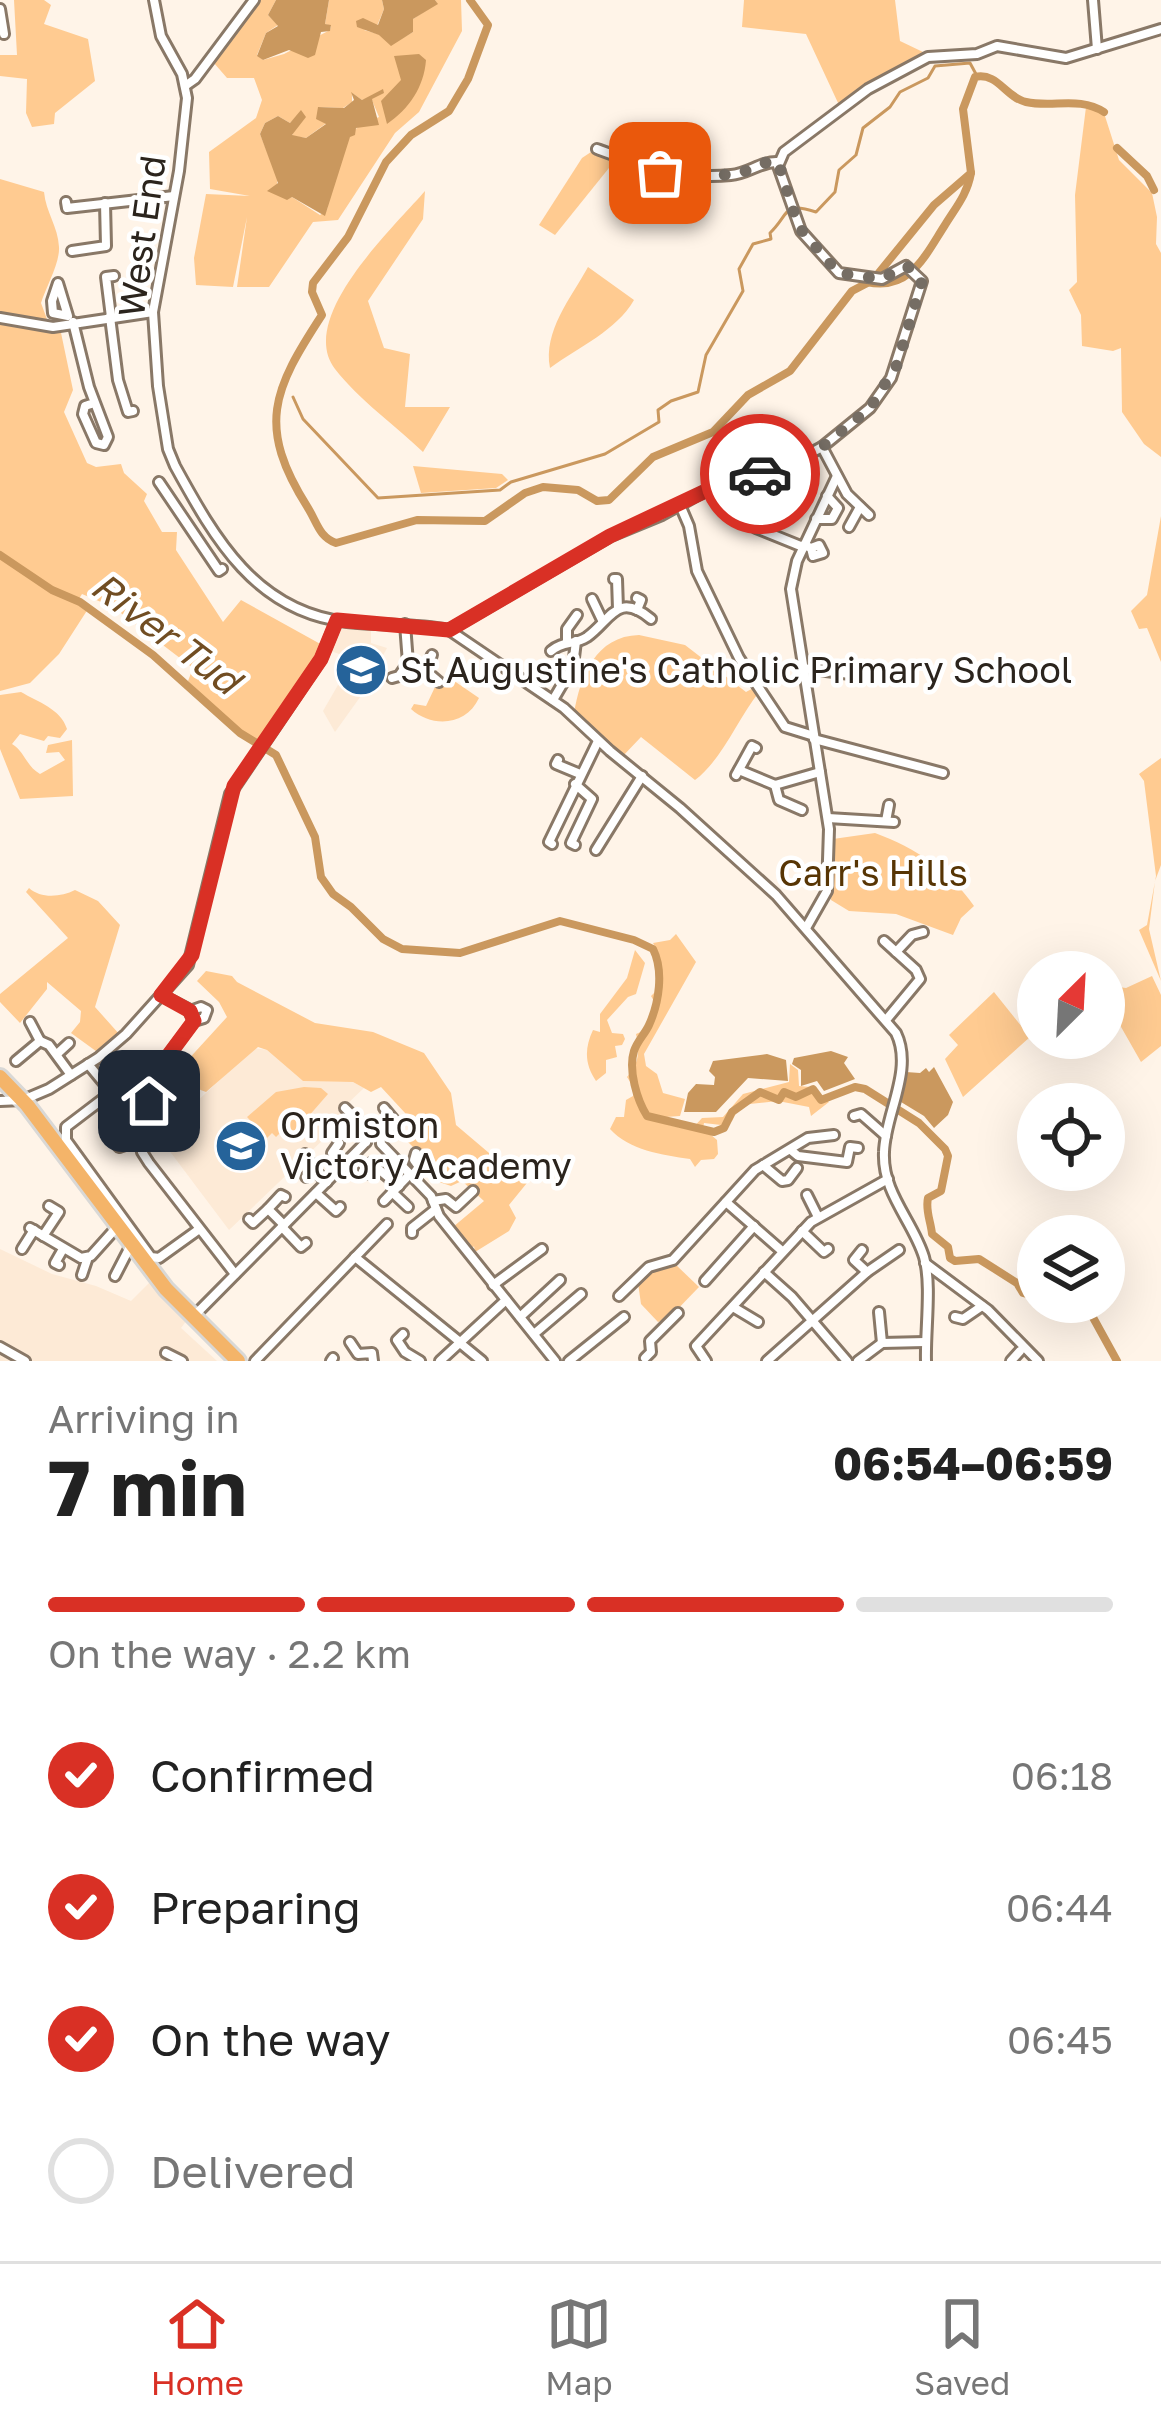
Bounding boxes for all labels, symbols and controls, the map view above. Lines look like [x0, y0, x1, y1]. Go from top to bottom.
pin [609, 122, 711, 224]
icon: bag [627, 140, 693, 206]
street label: West End [109, 152, 174, 319]
courier [700, 414, 820, 534]
icon: car [727, 441, 793, 507]
water label: River Tud [83, 562, 253, 706]
school or university icon: St Augustine's Catholic Primary School [333, 642, 389, 698]
place label: St Augustine's Catholic Primary School [400, 648, 1072, 691]
park label: Carr's Hills [778, 851, 968, 894]
north arrow [1017, 951, 1125, 1059]
map controls [1017, 951, 1125, 1323]
pin [98, 1050, 200, 1152]
icon: home [116, 1068, 182, 1134]
button: locate [1017, 1083, 1125, 1191]
place label: Ormiston Victory Academy [280, 1103, 572, 1187]
school or university icon: Ormiston Victory Academy [213, 1118, 269, 1174]
button: layers [1017, 1215, 1125, 1323]
text: Arriving in [48, 1395, 239, 1442]
text: 06:54–06:59 [833, 1436, 1113, 1490]
text: 7 min [48, 1440, 247, 1533]
text: On the way · 2.2 km [48, 1630, 411, 1677]
icon: check [48, 1742, 114, 1808]
text: Confirmed [150, 1748, 375, 1802]
text: 06:18 [1011, 1752, 1113, 1799]
icon: check [48, 1874, 114, 1940]
text: Preparing [150, 1880, 361, 1934]
text: 06:44 [1006, 1884, 1113, 1931]
icon: check [48, 2006, 114, 2072]
text: On the way [150, 2012, 391, 2066]
text: 06:45 [1007, 2016, 1113, 2063]
text: Delivered [150, 2144, 355, 2198]
tab: Home [151, 2291, 244, 2402]
tab: Map [545, 2291, 613, 2402]
tab: Saved [914, 2291, 1010, 2402]

